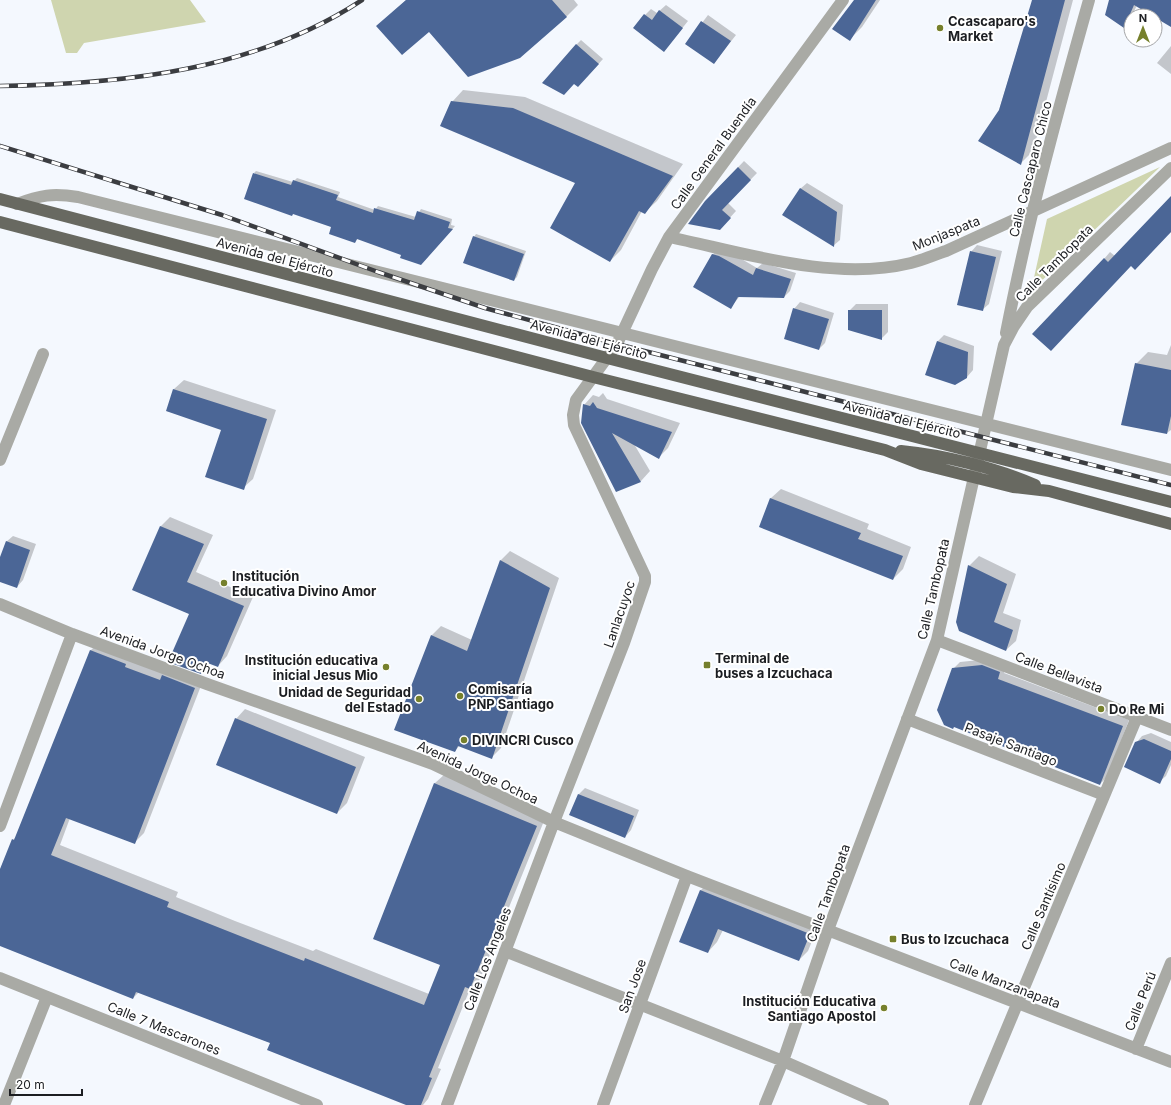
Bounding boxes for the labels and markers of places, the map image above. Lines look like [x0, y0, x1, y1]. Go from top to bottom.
place label: Ccascaparo's Market [948, 13, 1036, 44]
marker: Ccascaparo's Market [935, 23, 945, 33]
place label: Institución Educativa Divino Amor [232, 568, 377, 599]
marker: Institución Educativa Divino Amor [219, 578, 229, 588]
place label: Terminal de buses a Izcuchaca [715, 650, 833, 681]
place label: Institución educativa inicial Jesus Mio [245, 652, 378, 683]
marker: Terminal de buses a Izcuchaca [702, 660, 712, 670]
marker: Institución educativa inicial Jesus Mio [381, 662, 391, 672]
place label: Comisaría PNP Santiago [468, 681, 554, 712]
place label: Unidad de Seguridad del Estado [278, 684, 411, 715]
marker: Comisaría PNP Santiago [455, 691, 465, 701]
marker: Unidad de Seguridad del Estado [414, 694, 424, 704]
place label: Do Re Mi [1109, 701, 1164, 717]
marker: Do Re Mi [1096, 704, 1106, 714]
place label: DIVINCRI Cusco [472, 732, 574, 748]
marker: DIVINCRI Cusco [459, 735, 469, 745]
place label: Bus to Izcuchaca [901, 931, 1009, 947]
marker: Bus to Izcuchaca [888, 934, 898, 944]
place label: Institución Educativa Santiago Apostol [743, 993, 876, 1024]
marker: Institución Educativa Santiago Apostol [879, 1003, 889, 1013]

